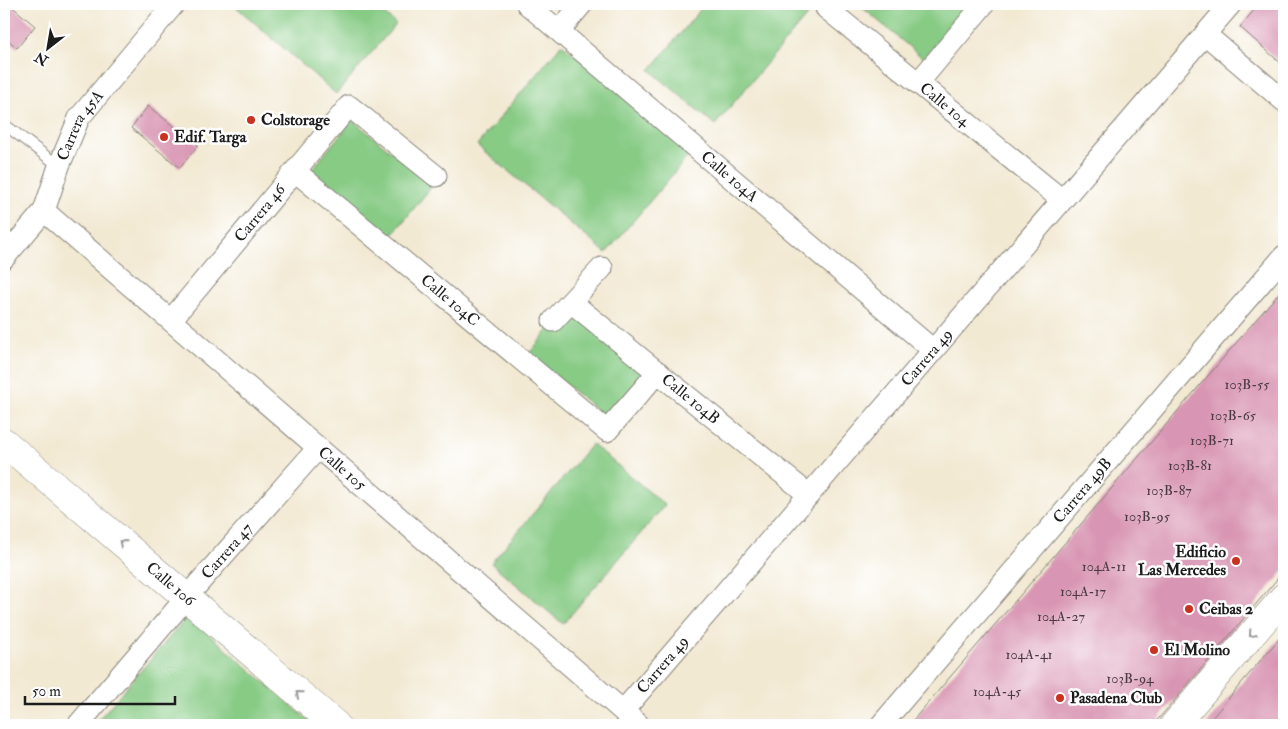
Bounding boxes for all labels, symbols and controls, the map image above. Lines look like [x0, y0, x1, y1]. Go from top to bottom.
north arrow [22, 22, 72, 72]
text: N [31, 48, 52, 70]
street label: Calle 104 [916, 78, 975, 132]
street label: Carrera 45A [52, 86, 108, 164]
place label: Colstorage [261, 110, 330, 131]
marker: Colstorage [245, 114, 257, 126]
place label: Edif. Targa [174, 127, 247, 148]
marker: Edif. Targa [158, 131, 170, 143]
street label: Calle 104A [697, 147, 762, 207]
street label: Carrera 46 [230, 179, 290, 246]
street label: Calle 104C [417, 270, 484, 331]
street label: Carrera 49 [897, 325, 957, 391]
street label: Calle 104B [657, 369, 724, 429]
house number: 103B-55 [1225, 376, 1270, 393]
house number: 103B-65 [1210, 407, 1257, 424]
house number: 103B-71 [1190, 432, 1234, 449]
street label: Calle 105 [314, 442, 370, 495]
street label: Carrera 49B [1049, 454, 1116, 528]
house number: 103B-81 [1168, 457, 1212, 474]
house number: 103B-87 [1146, 482, 1192, 499]
house number: 103B-95 [1124, 508, 1171, 525]
street label: Carrera 47 [197, 518, 258, 583]
one-way arrow [119, 540, 128, 549]
place label: Edificio Las Mercedes [1138, 542, 1227, 580]
marker: Edificio Las Mercedes [1230, 555, 1242, 567]
street label: Calle 106 [142, 558, 200, 611]
house number: 104A-11 [1082, 558, 1126, 575]
house number: 104A-17 [1060, 583, 1106, 600]
place label: Ceibas 2 [1199, 599, 1253, 619]
marker: Ceibas 2 [1183, 603, 1195, 615]
house number: 104A-27 [1037, 608, 1086, 625]
one-way arrow [1249, 629, 1258, 638]
street label: Carrera 49 [633, 632, 693, 698]
place label: El Molino [1164, 640, 1230, 660]
marker: El Molino [1148, 644, 1160, 656]
house number: 104A-41 [1006, 646, 1052, 663]
house number: 103B-94 [1106, 670, 1155, 687]
scale bar [25, 674, 175, 706]
text: 50 m [32, 682, 61, 701]
house number: 104A-45 [973, 683, 1022, 700]
place label: Pasadena Club [1070, 688, 1162, 708]
one-way arrow [296, 690, 305, 699]
marker: Pasadena Club [1054, 692, 1066, 704]

